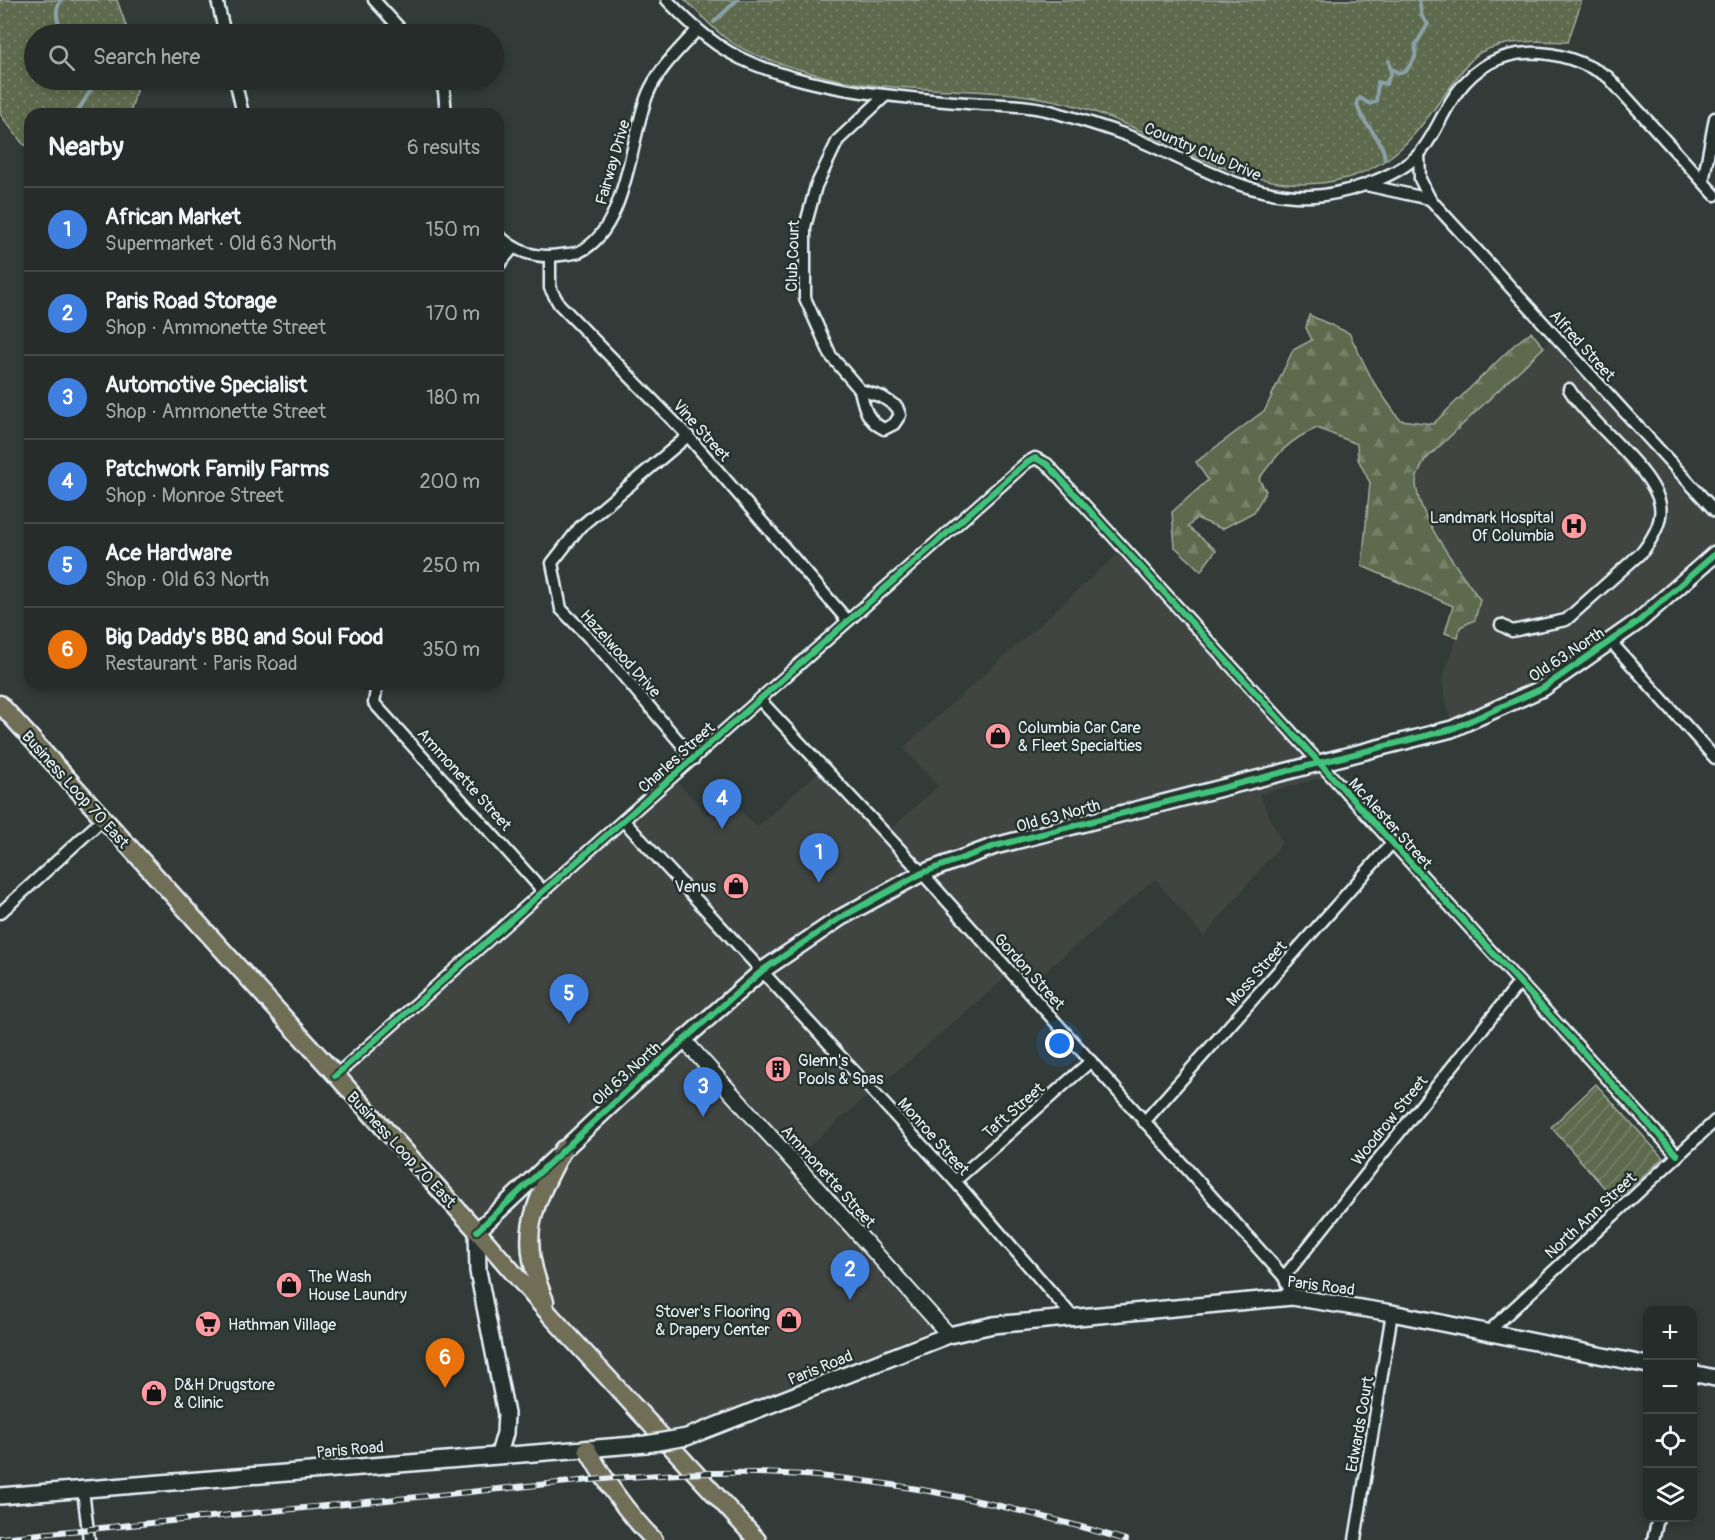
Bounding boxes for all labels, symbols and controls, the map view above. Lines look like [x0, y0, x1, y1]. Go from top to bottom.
search box [24, 24, 504, 90]
icon: search [45, 41, 78, 74]
text: Search here [93, 43, 200, 71]
street label: Fairway Drive [591, 117, 635, 207]
street label: Country Club Drive [1141, 118, 1264, 186]
text: Nearby [48, 131, 124, 163]
text: 6 results [407, 135, 480, 160]
text: African Market [105, 203, 241, 231]
text: 1 [64, 217, 71, 242]
text: 150 m [426, 217, 480, 242]
street label: Club Court [782, 219, 804, 292]
text: Supermarket · Old 63 North [105, 231, 336, 256]
text: Paris Road Storage [105, 287, 277, 315]
text: 2 [62, 301, 73, 326]
text: 170 m [426, 301, 480, 326]
street label: Alfred Street [1545, 306, 1620, 386]
text: Shop · Ammonette Street [105, 315, 326, 340]
text: Automotive Specialist [105, 371, 307, 399]
text: 3 [62, 385, 73, 410]
text: 180 m [426, 385, 480, 410]
street label: Vine Street [668, 396, 735, 466]
text: Shop · Ammonette Street [105, 399, 326, 424]
text: Patchwork Family Farms [105, 455, 329, 483]
text: 4 [62, 469, 73, 494]
text: 200 m [419, 469, 480, 494]
text: Shop · Monroe Street [105, 483, 284, 508]
place label: Landmark Hospital Of Columbia [1430, 508, 1554, 546]
hospital icon: Landmark Hospital Of Columbia [1559, 511, 1589, 541]
text: Ace Hardware [105, 539, 232, 567]
text: 5 [62, 553, 73, 578]
text: 250 m [422, 553, 480, 578]
text: Shop · Old 63 North [105, 567, 269, 592]
street label: Hazelwood Drive [576, 606, 665, 702]
text: Big Daddy's BBQ and Soul Food [105, 623, 384, 651]
street label: Old 63 North [1525, 623, 1608, 687]
text: 6 [62, 637, 73, 662]
text: 350 m [422, 637, 480, 662]
text: Restaurant · Paris Road [105, 651, 298, 676]
street label: Charles Street [634, 718, 720, 797]
place label: Columbia Car Care & Fleet Specialties [1018, 718, 1142, 756]
shop icon: Columbia Car Care & Fleet Specialties [983, 721, 1013, 751]
street label: Ammonette Street [413, 724, 516, 836]
street label: Business Loop 70 East [17, 727, 134, 853]
street label: McAlester Street [1344, 774, 1437, 874]
pin: 4 [702, 780, 742, 829]
street label: Old 63 North [1014, 795, 1102, 837]
pin: 1 [800, 834, 838, 883]
shop icon: Venus [721, 871, 751, 901]
place label: Venus [675, 877, 716, 897]
street label: Gordon Street [990, 929, 1069, 1015]
street label: Moss Street [1222, 936, 1292, 1011]
pin: 5 [550, 974, 588, 1024]
your location [1045, 1029, 1074, 1058]
street label: Old 63 North [588, 1038, 665, 1110]
place label: Glenn's Pools & Spas [798, 1051, 883, 1089]
building icon: Glenn's Pools & Spas [763, 1054, 793, 1084]
pin: 3 [684, 1068, 722, 1117]
street label: Woodrow Street [1347, 1071, 1433, 1170]
street label: Taft Street [979, 1078, 1049, 1143]
street label: Business Loop 70 East [342, 1088, 461, 1212]
street label: Monroe Street [893, 1094, 974, 1180]
street label: Ammonette Street [777, 1121, 880, 1233]
street label: North Ann Street [1541, 1168, 1641, 1263]
pin: 2 [830, 1250, 870, 1300]
place label: The Wash House Laundry [308, 1267, 407, 1305]
shop icon: The Wash House Laundry [274, 1270, 304, 1300]
street label: Paris Road [1286, 1272, 1356, 1300]
place label: Stover's Flooring & Drapery Center [655, 1302, 770, 1340]
shop icon: Stover's Flooring & Drapery Center [774, 1305, 804, 1335]
map controls [1643, 1306, 1697, 1522]
button: + [1643, 1306, 1697, 1360]
supermarket icon: Hathman Village [193, 1309, 223, 1339]
place label: Hathman Village [228, 1315, 336, 1335]
pin: 6 [426, 1338, 464, 1388]
street label: Paris Road [785, 1346, 856, 1390]
button: − [1643, 1360, 1697, 1414]
street label: Edwards Court [1342, 1374, 1378, 1474]
place label: D&H Drugstore & Clinic [174, 1375, 275, 1413]
shop icon: D&H Drugstore & Clinic [139, 1378, 169, 1408]
button: locate [1643, 1414, 1697, 1468]
street label: Paris Road [315, 1437, 385, 1463]
button: layers [1643, 1468, 1697, 1522]

